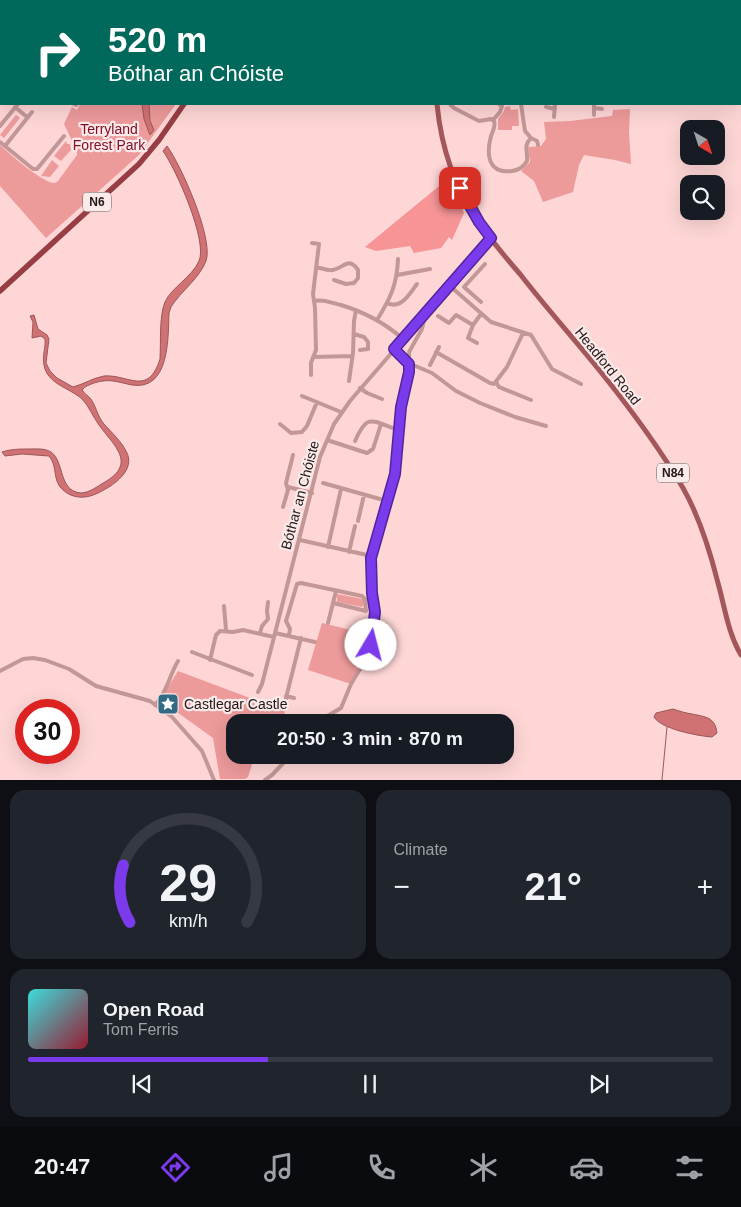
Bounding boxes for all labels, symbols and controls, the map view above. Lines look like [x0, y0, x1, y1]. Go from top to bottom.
icon: right [25, 20, 90, 85]
text: 520 m [108, 20, 207, 59]
text: Bóthar an Chóiste [108, 61, 284, 86]
north arrow [680, 120, 725, 165]
map controls [680, 120, 725, 220]
park label: Terryland Forest Park [73, 121, 146, 153]
pin [439, 167, 481, 209]
icon: arrive [446, 174, 474, 202]
button: search [680, 175, 725, 220]
road number: N6 [83, 192, 111, 212]
street label: Headford Road [572, 324, 644, 408]
street label: Bóthar an Chóiste [278, 439, 322, 551]
road number: N84 [657, 463, 689, 482]
position arrow [344, 618, 396, 670]
place icon: Castlegar Castle [156, 692, 180, 716]
place label: Castlegar Castle [184, 696, 288, 712]
speed limit sign: 30 [15, 699, 80, 764]
text: 20:50 · 3 min · 870 m [277, 728, 463, 749]
text: Climate [394, 841, 448, 858]
text: 29 [159, 854, 217, 912]
text: 21° [525, 866, 582, 908]
text: − [394, 871, 410, 902]
text: + [697, 871, 713, 902]
text: km/h [168, 911, 207, 931]
text: Open Road [103, 999, 204, 1020]
text: Tom Ferris [103, 1021, 179, 1038]
icon: previous [128, 1070, 156, 1098]
icon: pause [356, 1070, 384, 1098]
icon: next [585, 1070, 613, 1098]
icon: directions [158, 1150, 193, 1185]
icon: music [261, 1150, 296, 1185]
icon: phone [364, 1150, 399, 1185]
icon: climate [466, 1150, 501, 1185]
icon: car [569, 1150, 604, 1185]
icon: filters [672, 1150, 707, 1185]
text: 20:47 [34, 1154, 90, 1179]

